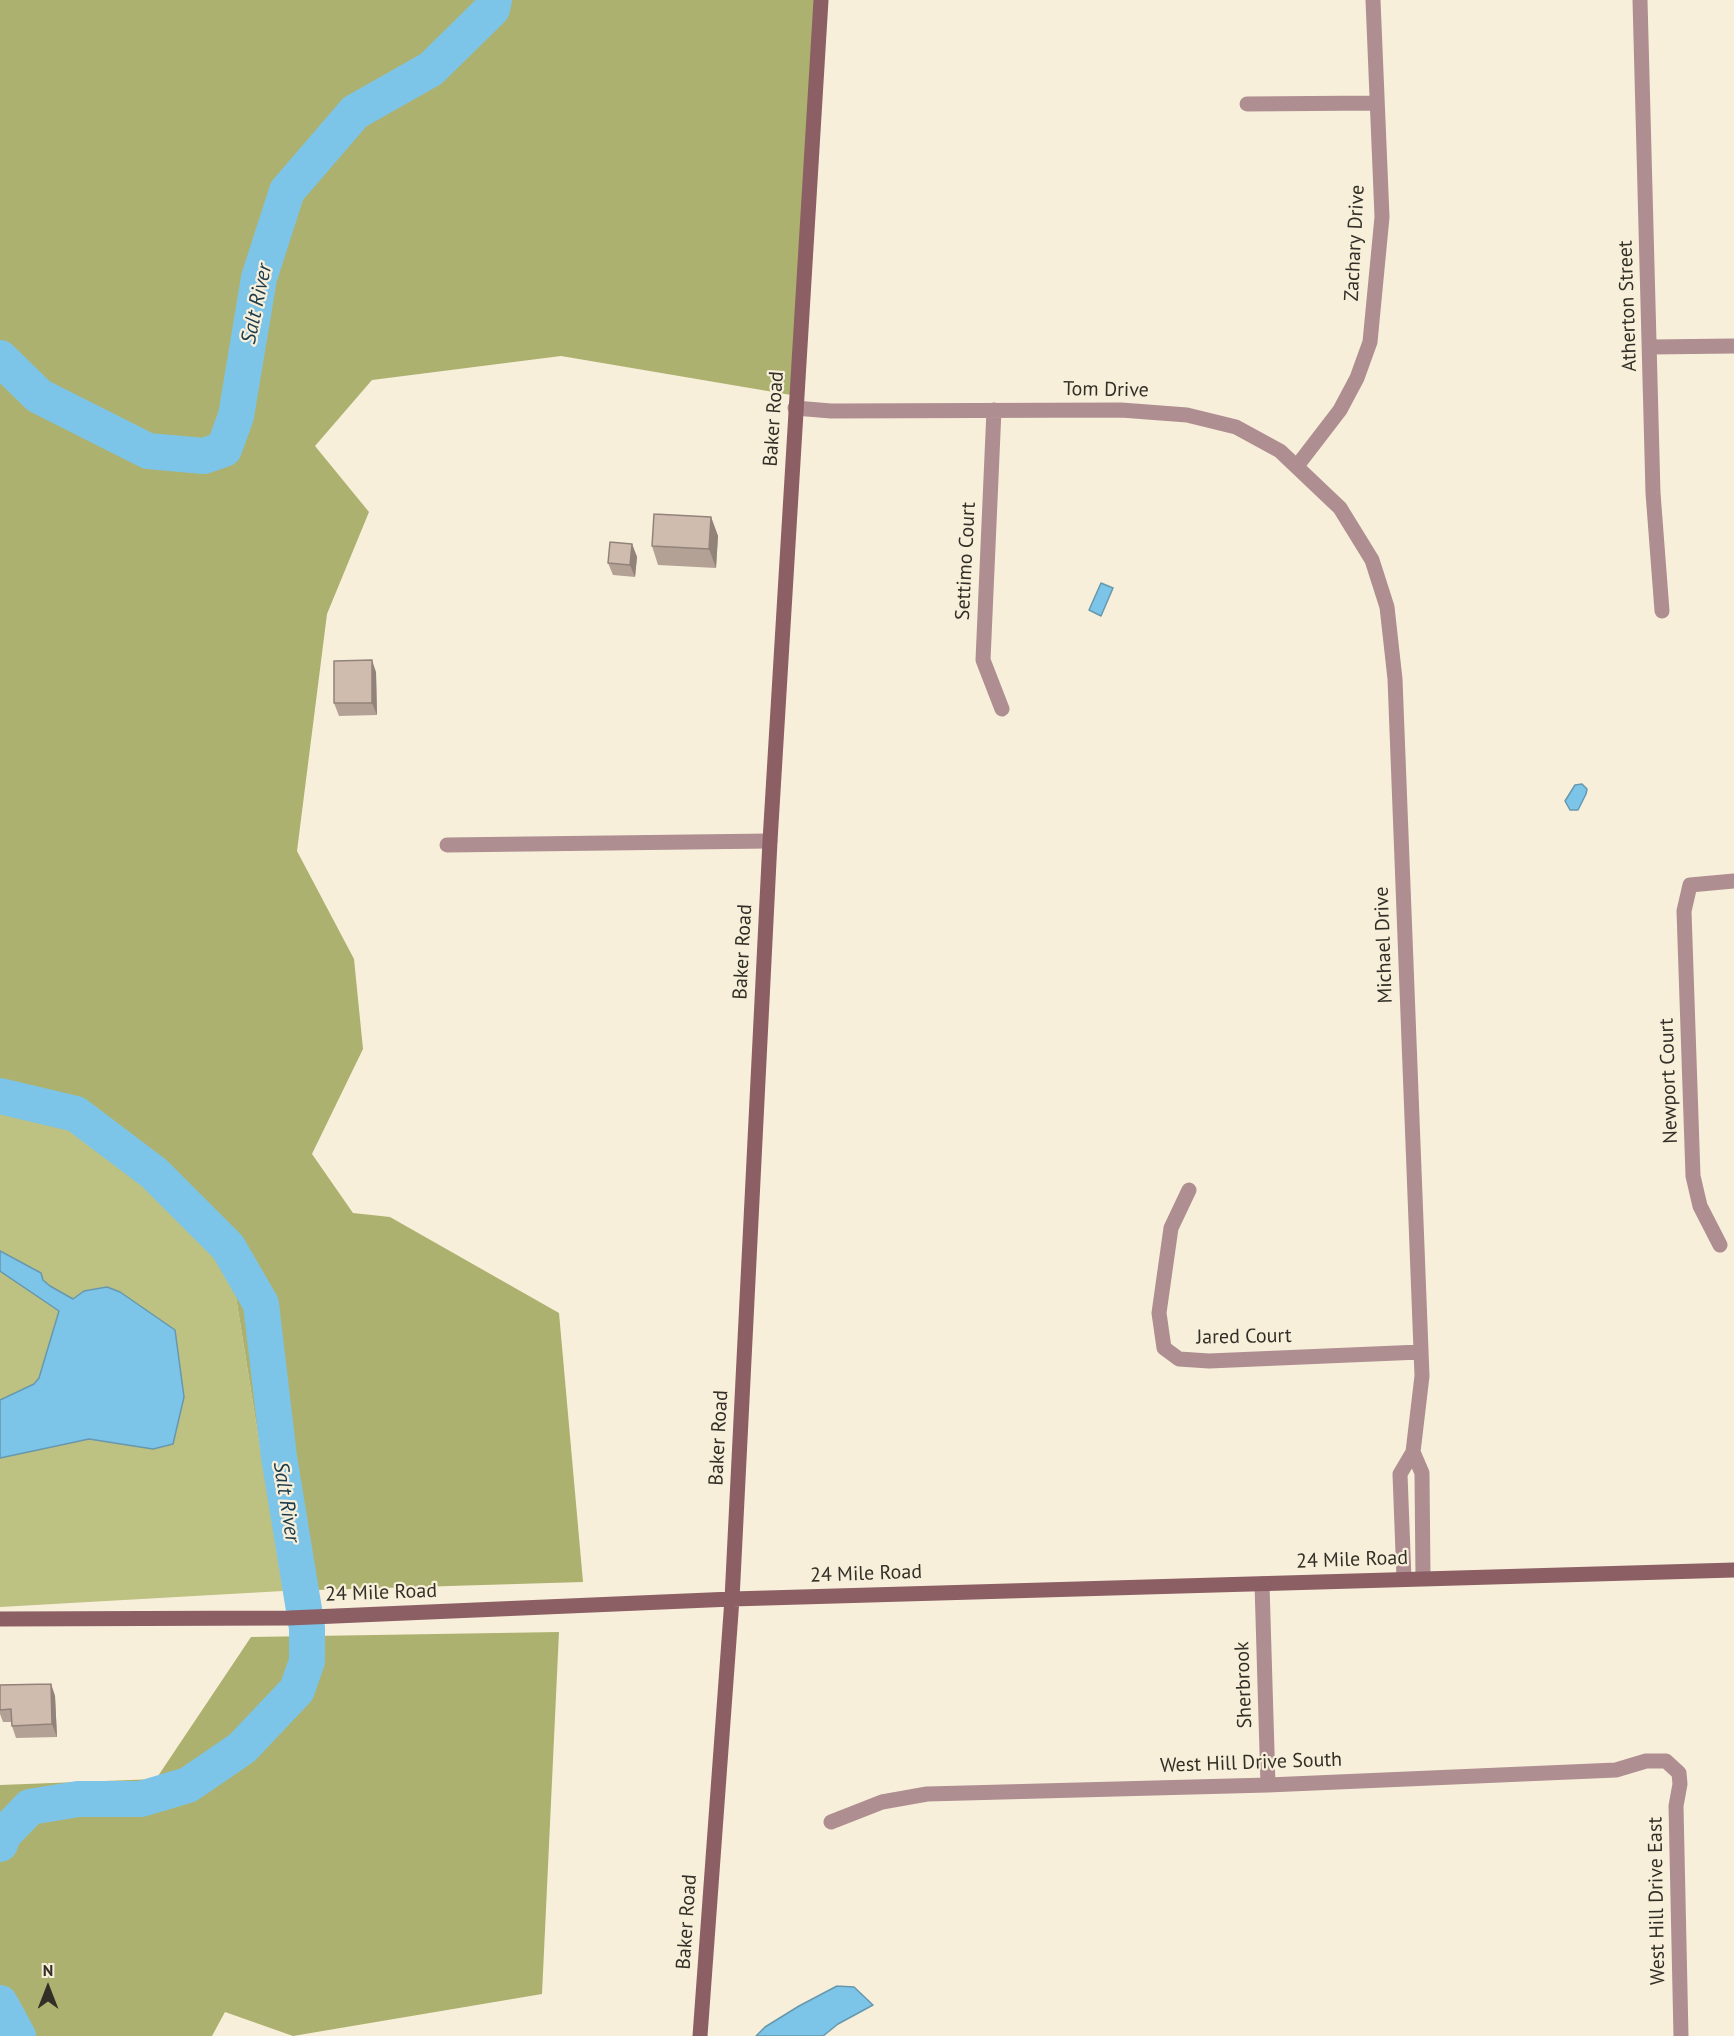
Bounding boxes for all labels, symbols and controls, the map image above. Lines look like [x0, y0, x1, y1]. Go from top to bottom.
street label: Zachary Drive [1340, 184, 1370, 302]
street label: Atherton Street [1614, 240, 1642, 372]
water label: Salt River [236, 262, 278, 346]
street label: Baker Road [759, 370, 789, 468]
street label: Tom Drive [1063, 377, 1149, 403]
street label: Settimo Court [951, 501, 981, 621]
street label: Michael Drive [1370, 886, 1398, 1004]
street label: Baker Road [729, 904, 757, 1000]
street label: Newport Court [1655, 1018, 1683, 1144]
street label: Jared Court [1196, 1324, 1292, 1350]
street label: Baker Road [705, 1390, 733, 1486]
water label: Salt River [267, 1460, 305, 1544]
street label: 24 Mile Road [1296, 1546, 1408, 1574]
street label: 24 Mile Road [810, 1560, 922, 1588]
street label: 24 Mile Road [325, 1579, 437, 1607]
street label: Sherbrook [1230, 1641, 1258, 1729]
street label: West Hill Drive South [1160, 1748, 1342, 1778]
street label: West Hill Drive East [1644, 1817, 1670, 1985]
street label: Baker Road [672, 1873, 702, 1971]
north arrow [18, 1958, 78, 2018]
text: N [43, 1960, 53, 1980]

